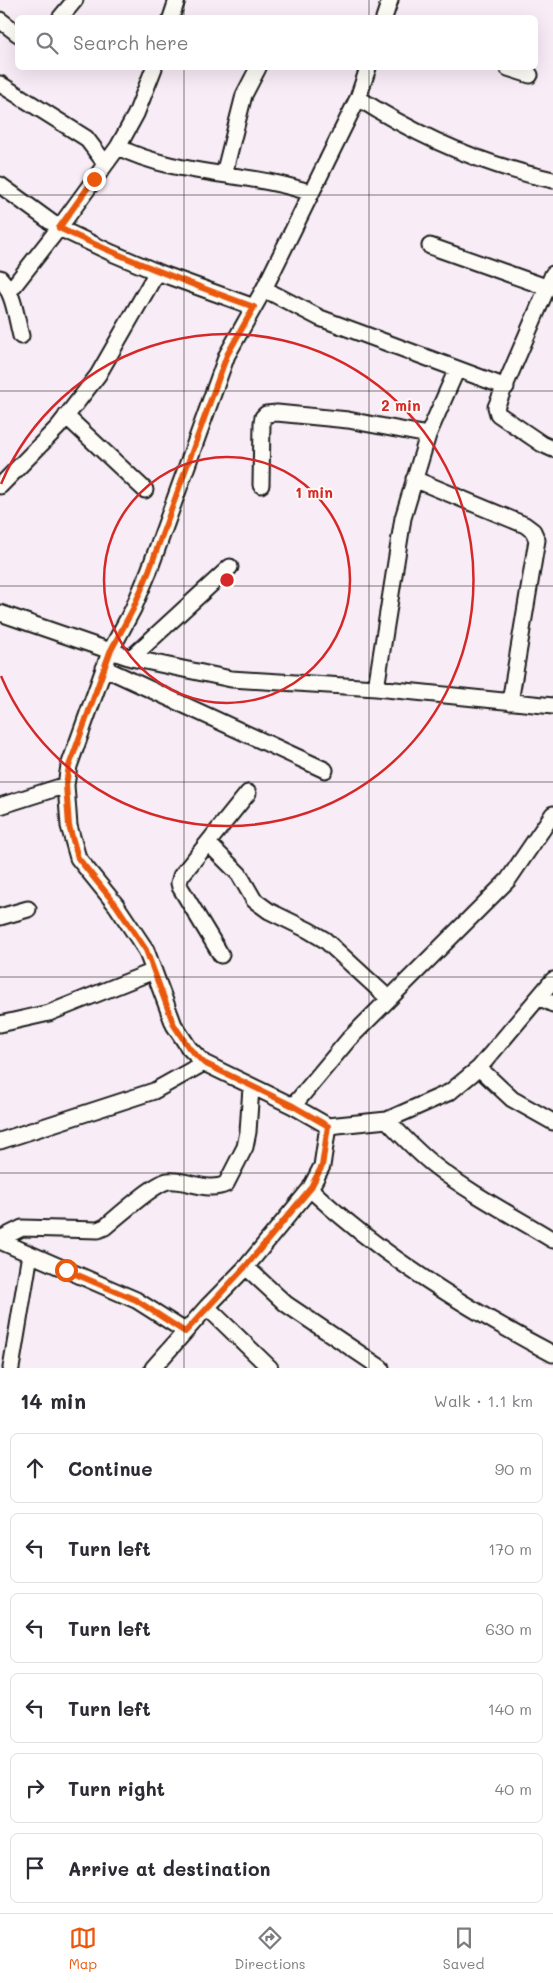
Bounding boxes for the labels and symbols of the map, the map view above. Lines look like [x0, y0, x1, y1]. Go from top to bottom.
route end [83, 168, 106, 191]
text: 2 min [381, 395, 421, 415]
text: 1 min [295, 482, 333, 502]
centre of rings [218, 571, 236, 589]
route start [55, 1259, 78, 1282]

